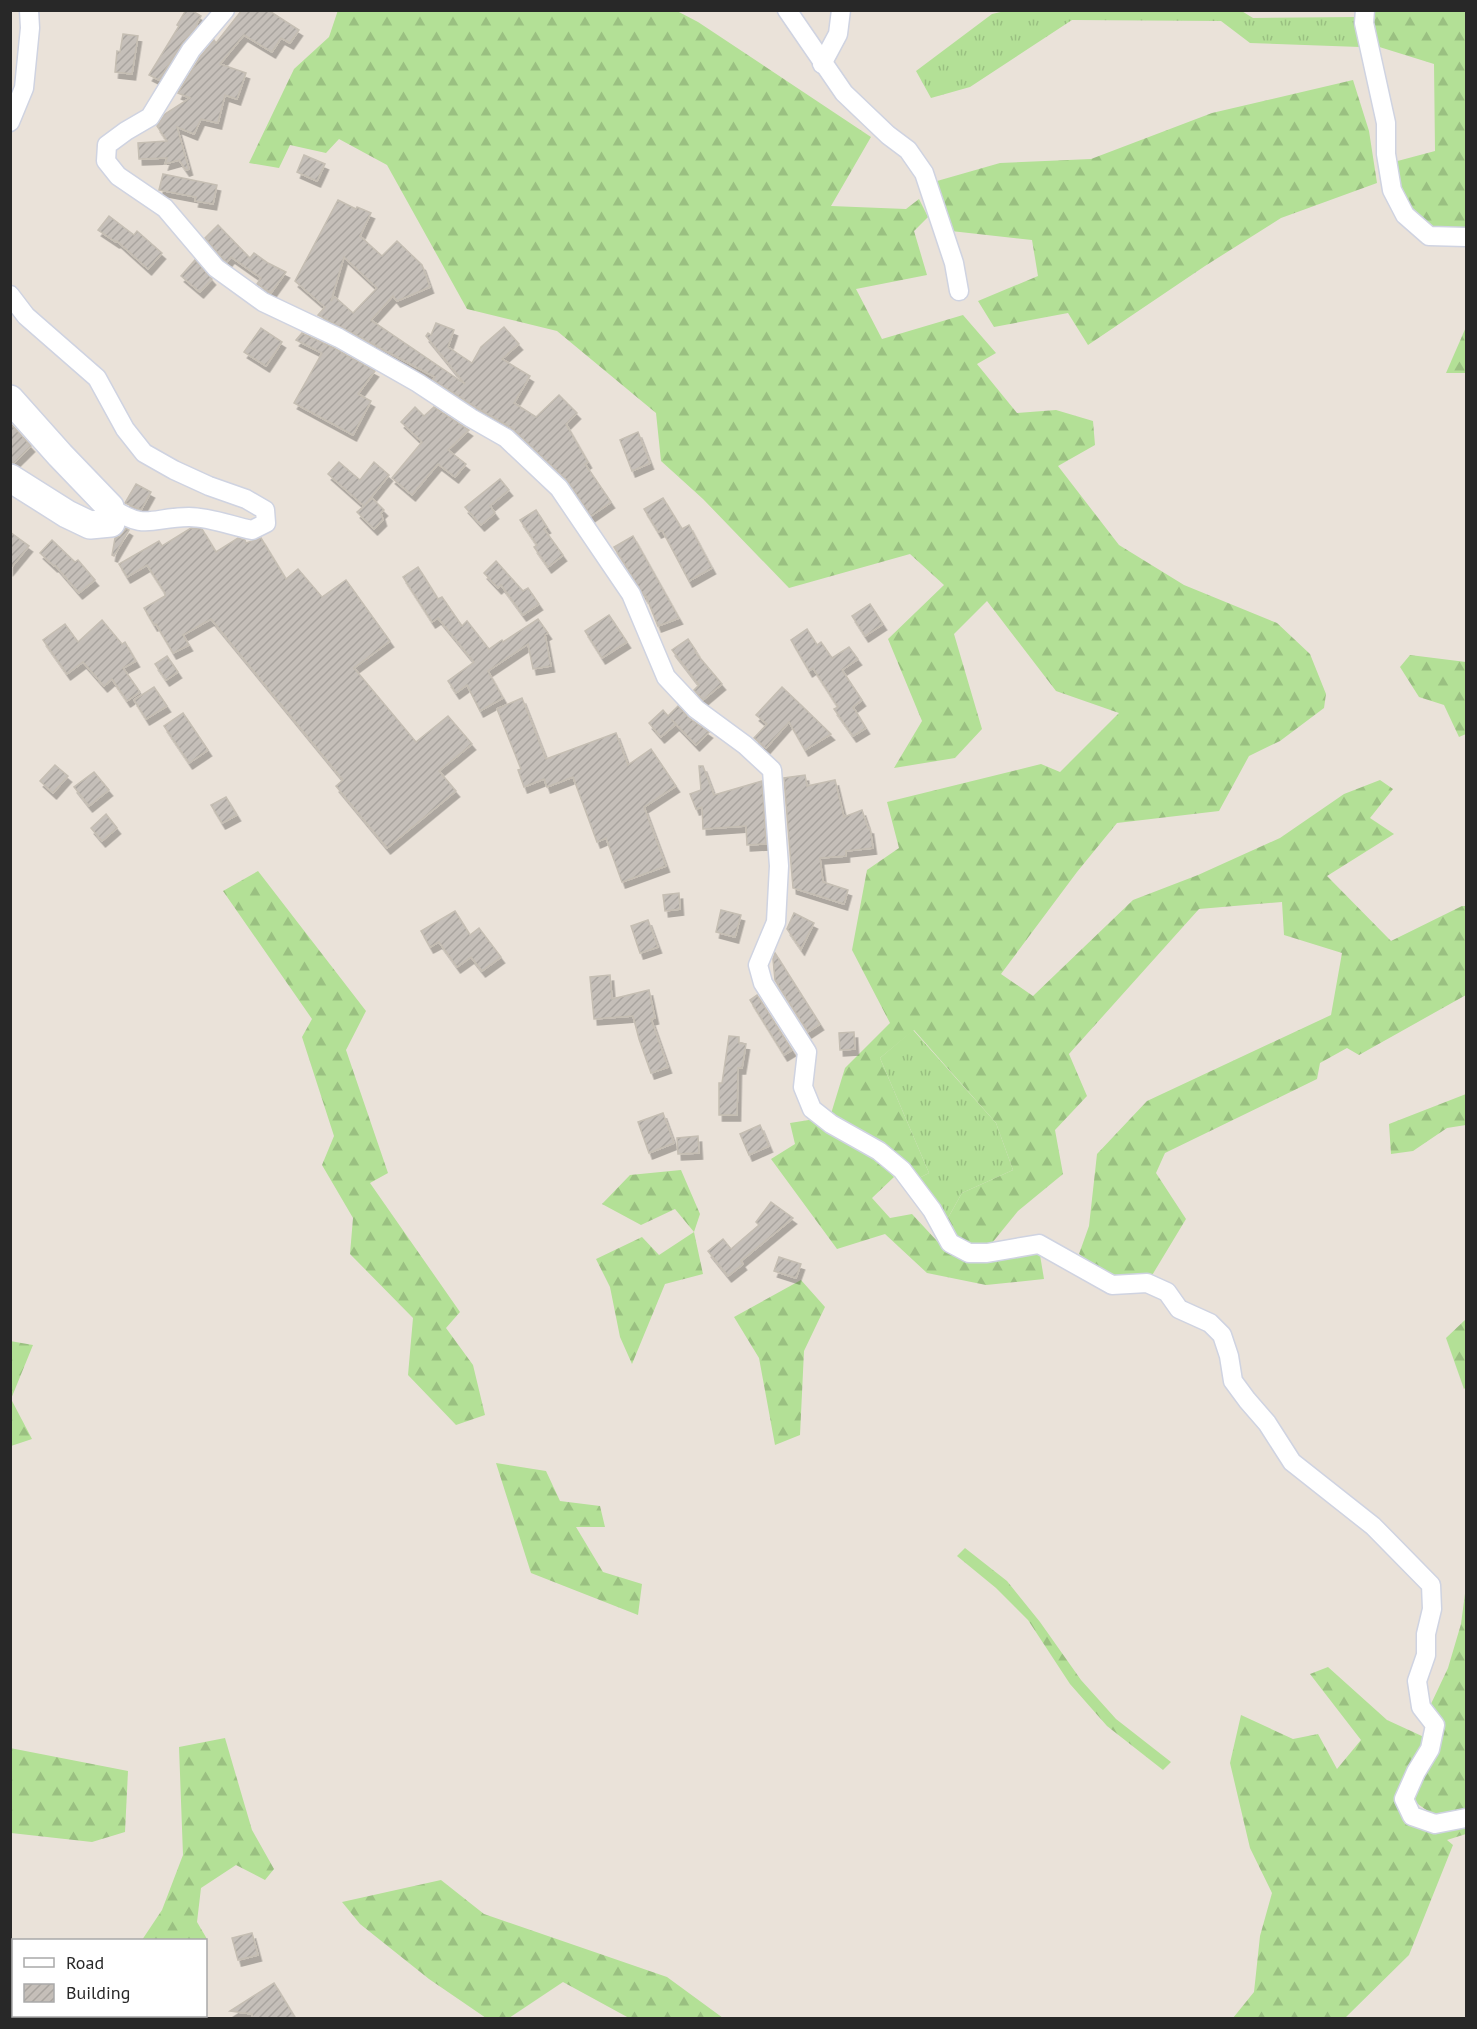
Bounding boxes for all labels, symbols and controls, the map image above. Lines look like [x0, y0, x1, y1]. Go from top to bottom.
legend [12, 1939, 207, 2017]
text: Road [66, 1951, 104, 1974]
text: Building [66, 1981, 130, 2004]

